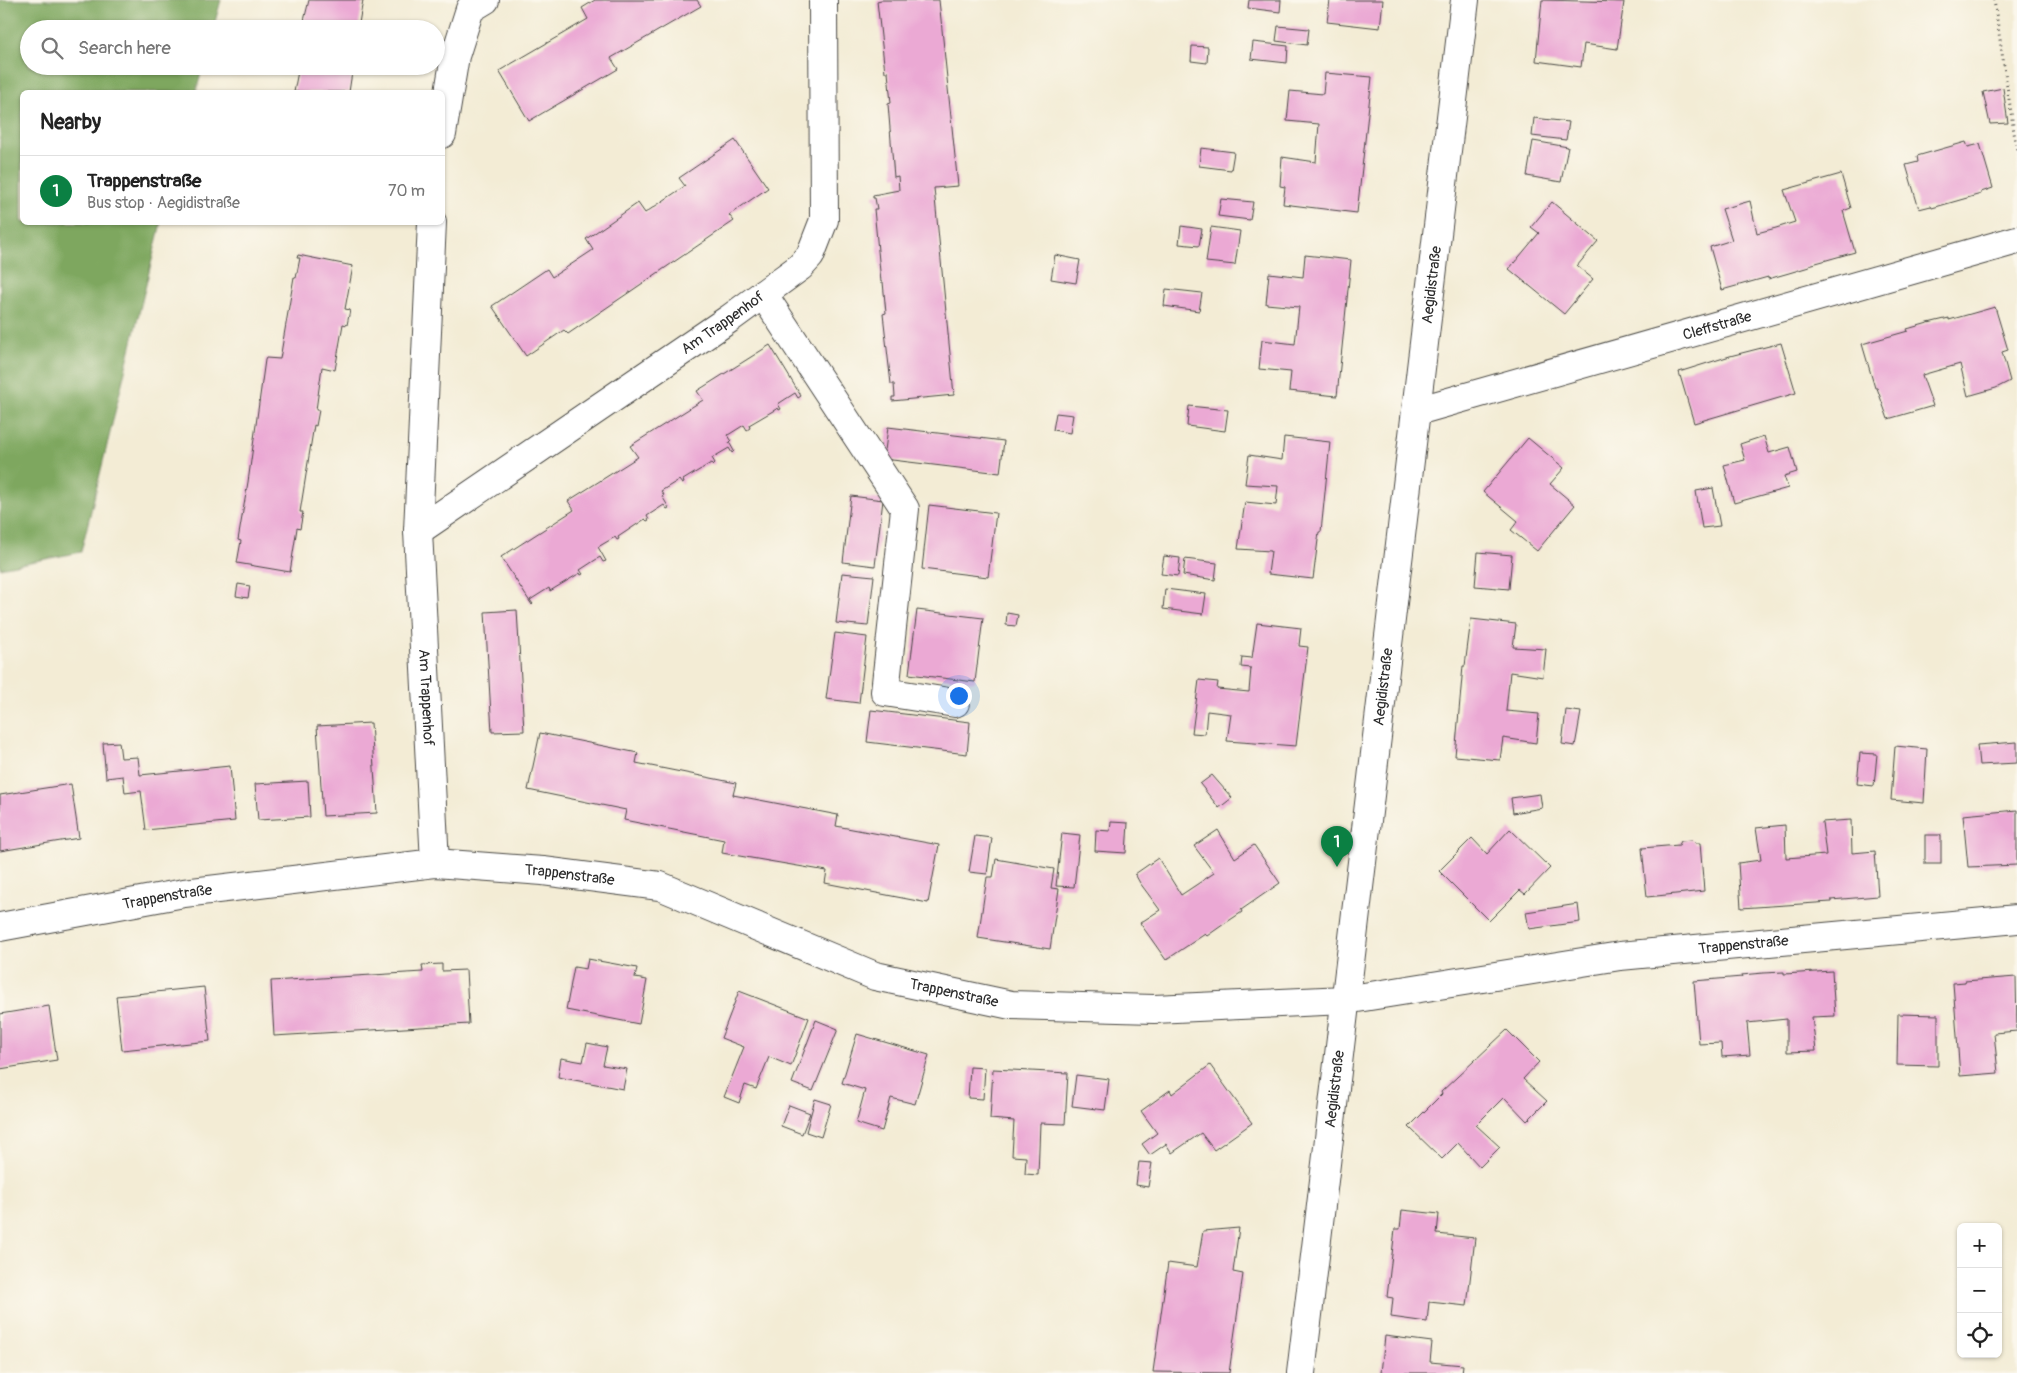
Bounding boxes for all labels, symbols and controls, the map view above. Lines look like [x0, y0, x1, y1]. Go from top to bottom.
search box [20, 20, 445, 75]
icon: search [38, 34, 66, 62]
text: Search here [78, 36, 171, 60]
text: Nearby [40, 109, 101, 136]
text: Trappenstraße [87, 169, 201, 193]
text: 1 [53, 181, 59, 201]
text: 70 m [388, 181, 425, 201]
text: Bus stop · Aegidistraße [87, 193, 240, 213]
street label: Aegidistraße [1417, 244, 1446, 325]
street label: Am Trappenhof [677, 287, 768, 358]
street label: Cleffstraße [1680, 306, 1754, 344]
street label: Aegidistraße [1369, 646, 1397, 727]
street label: Am Trappenhof [415, 648, 438, 747]
your location [946, 683, 972, 709]
pin: 1 [1321, 826, 1353, 867]
street label: Trappenstraße [524, 860, 616, 890]
street label: Trappenstraße [121, 880, 214, 914]
street label: Trappenstraße [1698, 931, 1790, 958]
street label: Trappenstraße [908, 974, 1001, 1012]
street label: Aegidistraße [1320, 1048, 1349, 1129]
map controls [1957, 1223, 2002, 1358]
button: + [1957, 1223, 2002, 1268]
button: − [1957, 1268, 2002, 1313]
button: locate [1957, 1313, 2002, 1358]

